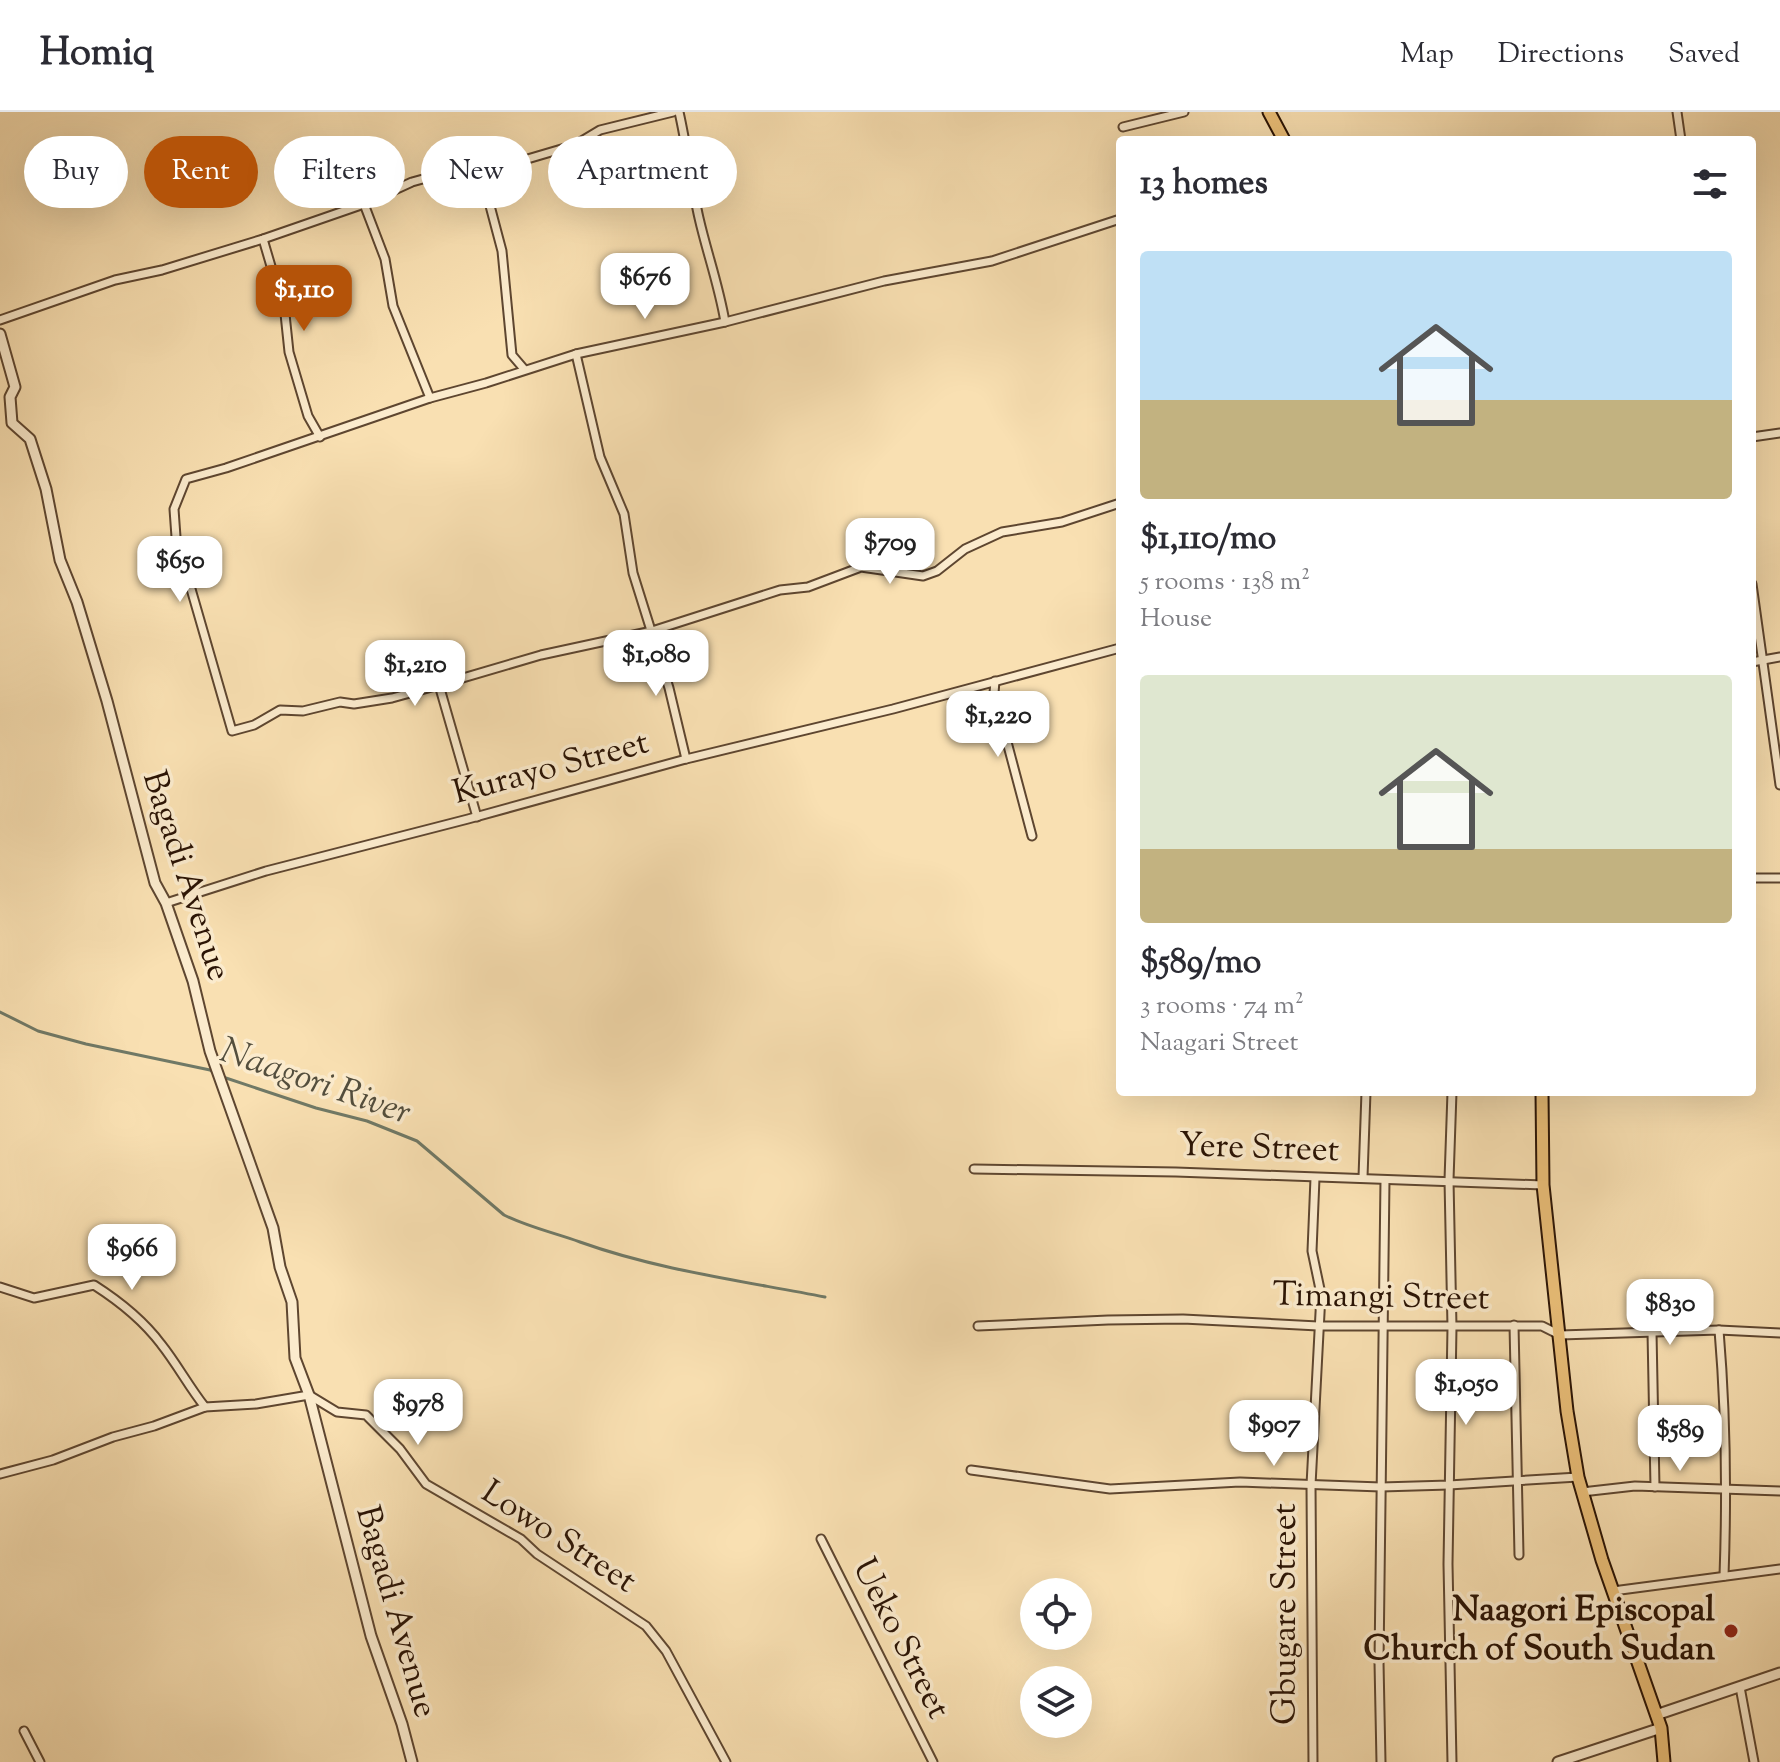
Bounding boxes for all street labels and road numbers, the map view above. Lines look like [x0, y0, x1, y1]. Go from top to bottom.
street label: Kurayo Street [448, 719, 655, 819]
street label: Bagadi Avenue [128, 765, 242, 987]
street label: Yere Street [1178, 1122, 1340, 1176]
street label: Timangi Street [1272, 1272, 1490, 1324]
street label: Lowo Street [471, 1469, 646, 1607]
street label: Bagadi Avenue [341, 1500, 449, 1724]
street label: Gbugare Street [1262, 1503, 1311, 1725]
street label: Ueko Street [839, 1550, 962, 1728]

